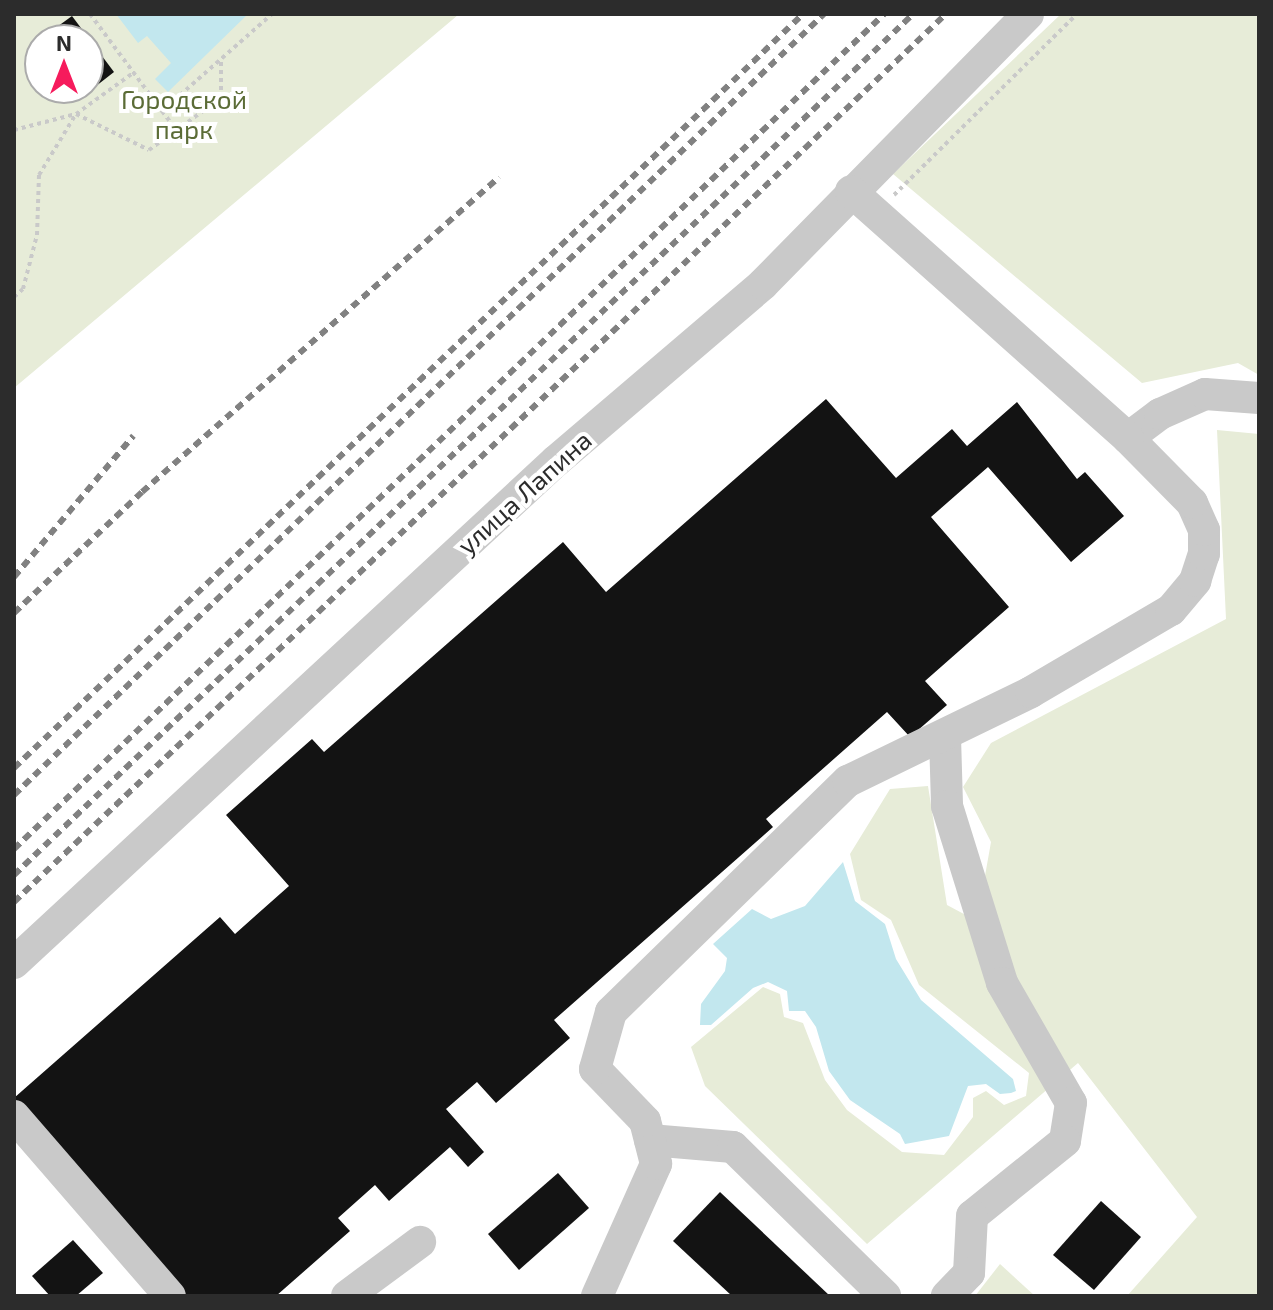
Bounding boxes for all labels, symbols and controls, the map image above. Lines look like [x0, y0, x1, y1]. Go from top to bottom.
north arrow [24, 24, 104, 104]
text: N [56, 29, 72, 55]
park label: Городской парк [121, 83, 247, 144]
street label: улица Лапина [451, 424, 597, 560]

